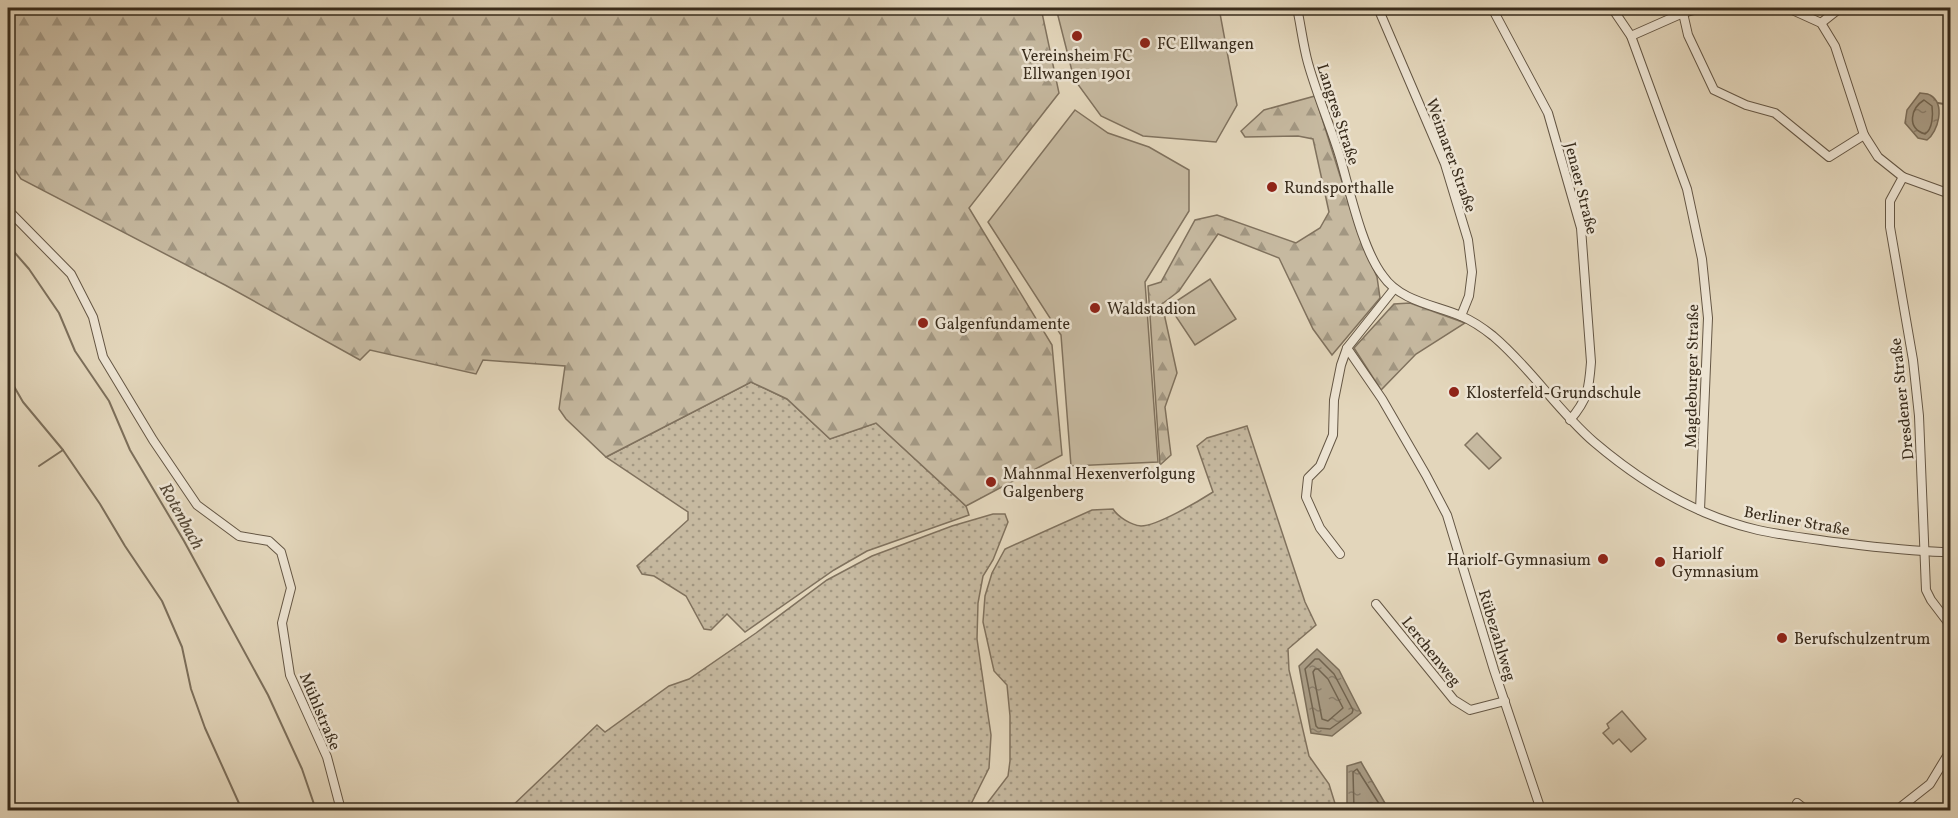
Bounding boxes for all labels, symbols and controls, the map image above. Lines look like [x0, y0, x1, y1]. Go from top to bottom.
marker: Vereinsheim FC Ellwangen 1901 [1070, 29, 1084, 43]
place label: FC Ellwangen [1157, 34, 1254, 56]
marker: FC Ellwangen [1138, 36, 1152, 50]
place label: Vereinsheim FC Ellwangen 1901 [1021, 46, 1133, 86]
street label: Langres Straße [1310, 61, 1364, 168]
street label: Weimarer Straße [1419, 96, 1481, 216]
street label: Jenaer Straße [1558, 140, 1602, 237]
place label: Rundsporthalle [1284, 178, 1394, 200]
marker: Rundsporthalle [1265, 180, 1279, 194]
place label: Waldstadion [1107, 299, 1196, 321]
marker: Waldstadion [1088, 301, 1102, 315]
street label: Magdeburger Straße [1681, 304, 1705, 448]
place label: Galgenfundamente [935, 314, 1070, 336]
marker: Galgenfundamente [916, 316, 930, 330]
street label: Dresdener Straße [1886, 337, 1920, 461]
place label: Klosterfeld-Grundschule [1466, 383, 1641, 405]
marker: Klosterfeld-Grundschule [1447, 385, 1461, 399]
place label: Mahnmal Hexenverfolgung Galgenberg [1003, 464, 1195, 504]
marker: Mahnmal Hexenverfolgung Galgenberg [984, 475, 998, 489]
water label: Rotenbach [152, 479, 209, 555]
street label: Berliner Straße [1742, 502, 1851, 542]
place label: Hariolf Gymnasium [1672, 544, 1759, 584]
place label: Hariolf-Gymnasium [1447, 550, 1591, 572]
marker: Hariolf-Gymnasium [1596, 552, 1610, 566]
marker: Hariolf Gymnasium [1653, 555, 1667, 569]
street label: Rübezahlweg [1472, 587, 1520, 684]
street label: Lerchenweg [1395, 613, 1465, 692]
place label: Berufschulzentrum [1794, 629, 1930, 651]
marker: Berufschulzentrum [1775, 631, 1789, 645]
street label: Mühlstraße [293, 670, 345, 754]

